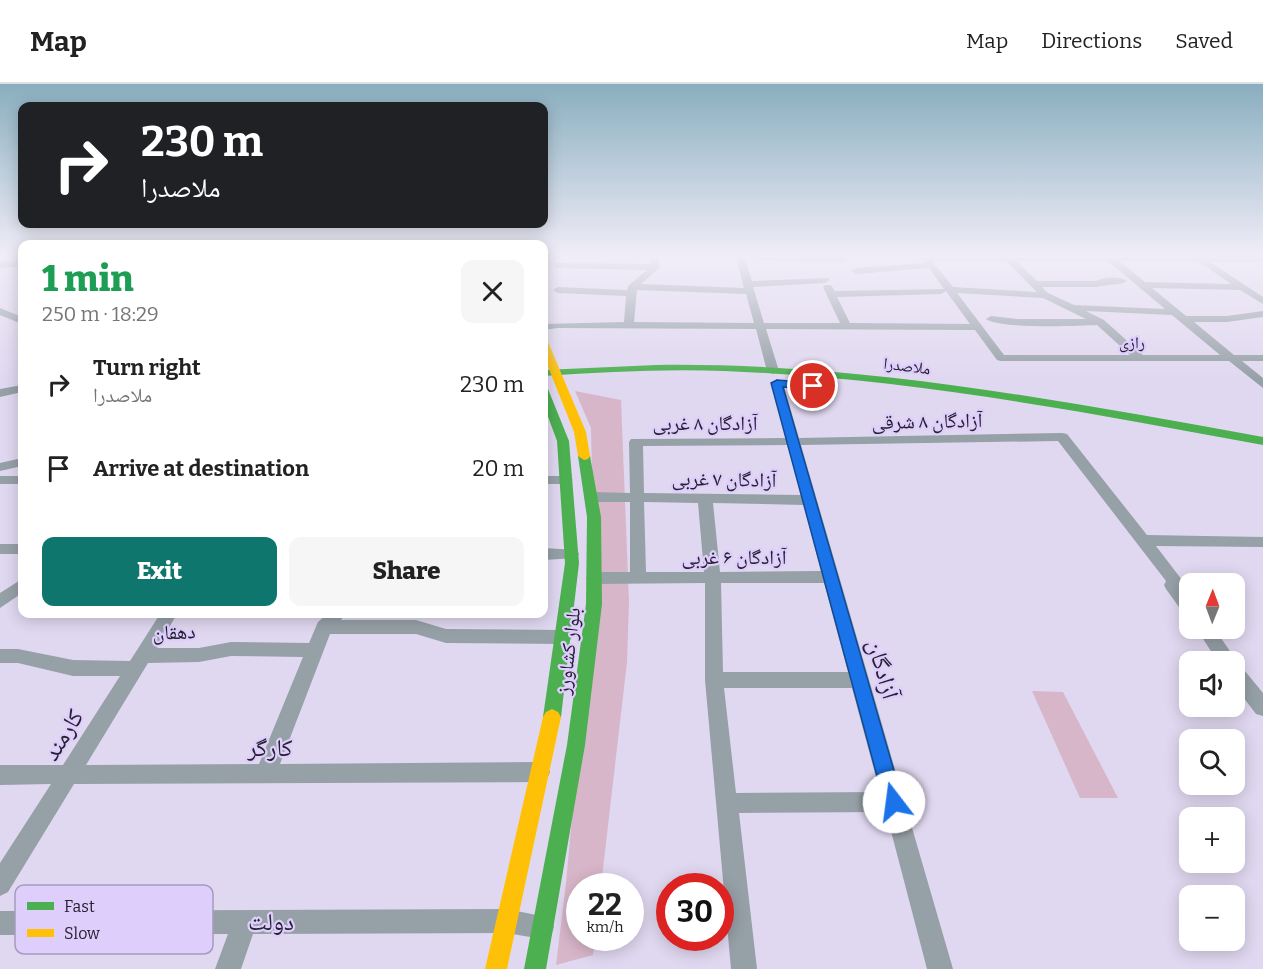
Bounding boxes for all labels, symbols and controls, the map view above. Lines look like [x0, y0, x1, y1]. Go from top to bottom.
text: Map [30, 25, 87, 58]
text: Map [966, 28, 1008, 54]
text: Directions [1041, 28, 1142, 54]
text: Saved [1175, 28, 1233, 54]
text: 230 m [141, 117, 263, 167]
icon: right [42, 126, 120, 204]
text: ملاصدرا [141, 172, 221, 204]
text: 1 min [42, 257, 134, 301]
button: close [461, 260, 524, 323]
text: 250 m · 18:29 [42, 302, 159, 326]
street label: رازی [1119, 333, 1145, 353]
text: Turn right [93, 354, 201, 381]
street label: ملاصدرا [882, 354, 932, 378]
pin [787, 360, 838, 411]
icon: right [42, 368, 75, 401]
icon: arrive [796, 369, 829, 402]
text: 230 m [460, 371, 524, 398]
text: ملاصدرا [93, 383, 152, 407]
street label: آزادگان ۸ شرقی [871, 408, 984, 434]
street label: آزادگان ۸ غربی [652, 411, 758, 435]
icon: arrive [42, 452, 75, 485]
text: Arrive at destination [93, 455, 309, 482]
text: 20 m [473, 455, 524, 482]
street label: آزادگان ۷ غربی [671, 466, 778, 492]
button: Exit [42, 537, 277, 606]
button: Share [289, 537, 524, 606]
street label: آزادگان ۶ غربی [681, 545, 787, 569]
north arrow [1179, 573, 1245, 639]
map controls [1179, 573, 1245, 951]
street label: بلوار کشاورز [551, 606, 585, 697]
street label: دهقان [152, 619, 196, 645]
street label: آزادگان [861, 636, 905, 703]
button: sound [1179, 651, 1245, 717]
street label: کارمند [37, 704, 89, 766]
button: search [1179, 729, 1245, 795]
street label: کارگر [247, 734, 293, 762]
position arrow [862, 770, 926, 834]
button: + [1179, 807, 1245, 873]
speed limit sign: 30 [656, 873, 734, 951]
legend [15, 885, 213, 954]
button: − [1179, 885, 1245, 951]
text: 22 [588, 887, 622, 923]
text: Fast [64, 897, 95, 916]
street label: دولت [248, 908, 294, 936]
text: km/h [586, 918, 624, 936]
text: Slow [64, 924, 100, 943]

